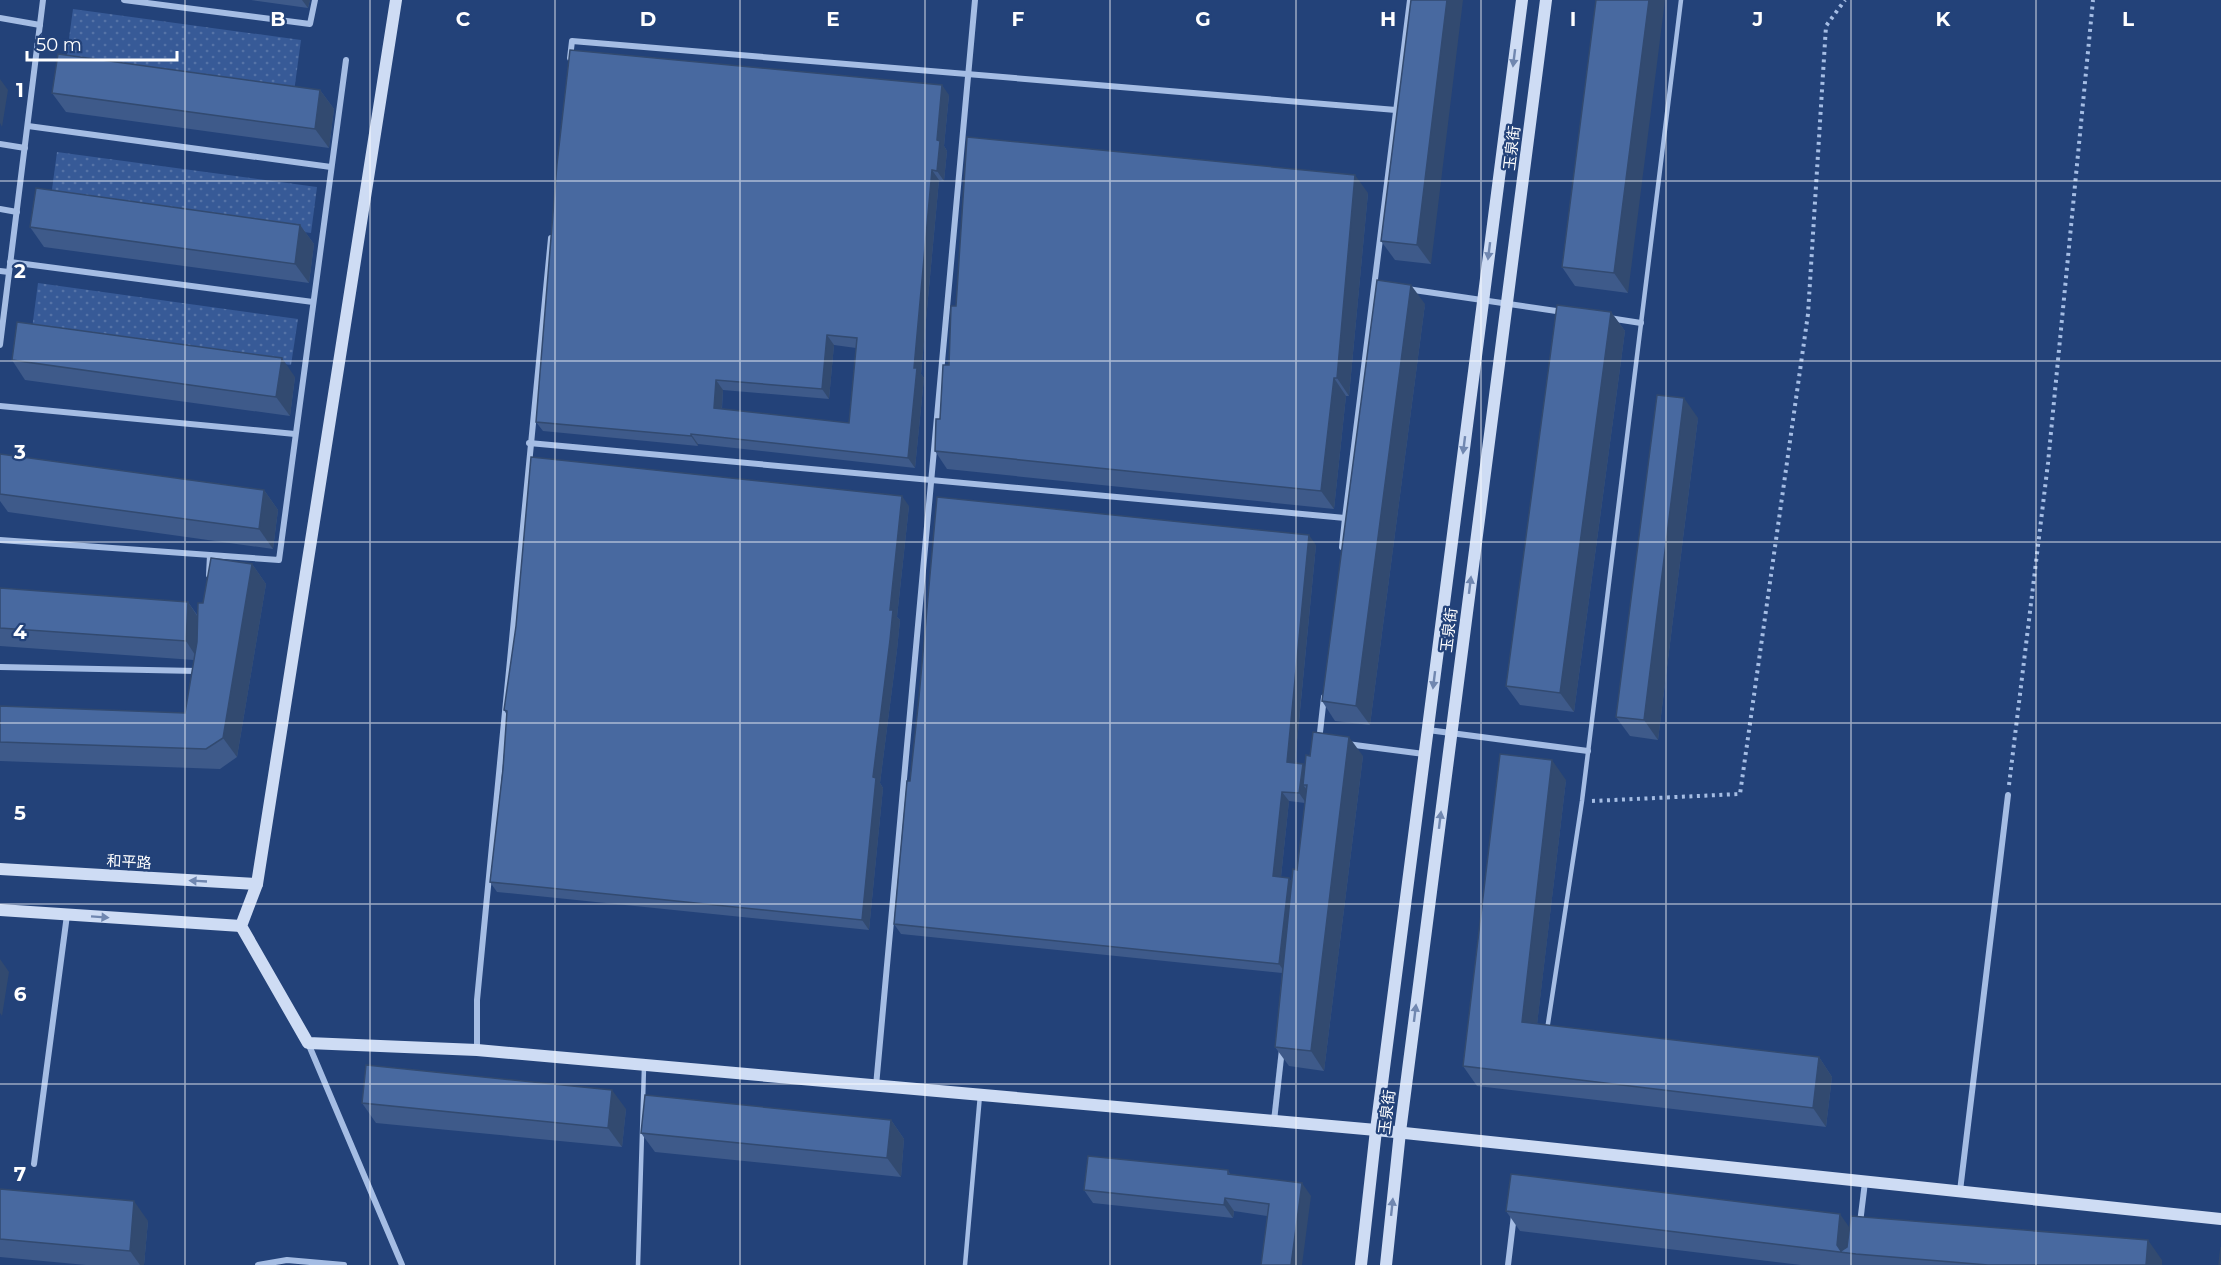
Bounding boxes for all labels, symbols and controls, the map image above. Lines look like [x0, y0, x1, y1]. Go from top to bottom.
text: B [270, 7, 286, 31]
text: C [456, 7, 471, 31]
text: D [640, 7, 656, 31]
text: E [826, 7, 840, 31]
text: F [1012, 7, 1025, 31]
text: G [1195, 7, 1211, 31]
text: H [1380, 7, 1396, 31]
text: I [1570, 7, 1576, 31]
text: J [1752, 7, 1763, 31]
text: K [1936, 7, 1952, 31]
text: L [2122, 7, 2134, 31]
scale bar [27, 24, 177, 62]
text: 50 m [36, 34, 82, 56]
one-way arrow [1509, 49, 1519, 68]
text: 1 [16, 78, 24, 102]
street label: 玉泉街 [1499, 124, 1524, 171]
one-way arrow [1484, 242, 1494, 261]
text: 2 [14, 259, 26, 283]
one-way arrow [1459, 435, 1469, 454]
text: 3 [13, 440, 26, 464]
one-way arrow [1466, 575, 1475, 594]
street label: 玉泉街 [1436, 606, 1461, 653]
text: 4 [13, 620, 27, 644]
one-way arrow [1429, 670, 1438, 689]
text: 5 [14, 801, 26, 825]
one-way arrow [1435, 810, 1445, 829]
street label: 和平路 [106, 851, 152, 872]
one-way arrow [189, 876, 208, 885]
one-way arrow [91, 912, 110, 921]
text: 6 [14, 982, 27, 1006]
one-way arrow [1410, 1004, 1420, 1023]
street label: 玉泉街 [1374, 1088, 1399, 1135]
text: 7 [14, 1162, 26, 1186]
one-way arrow [1387, 1197, 1397, 1216]

